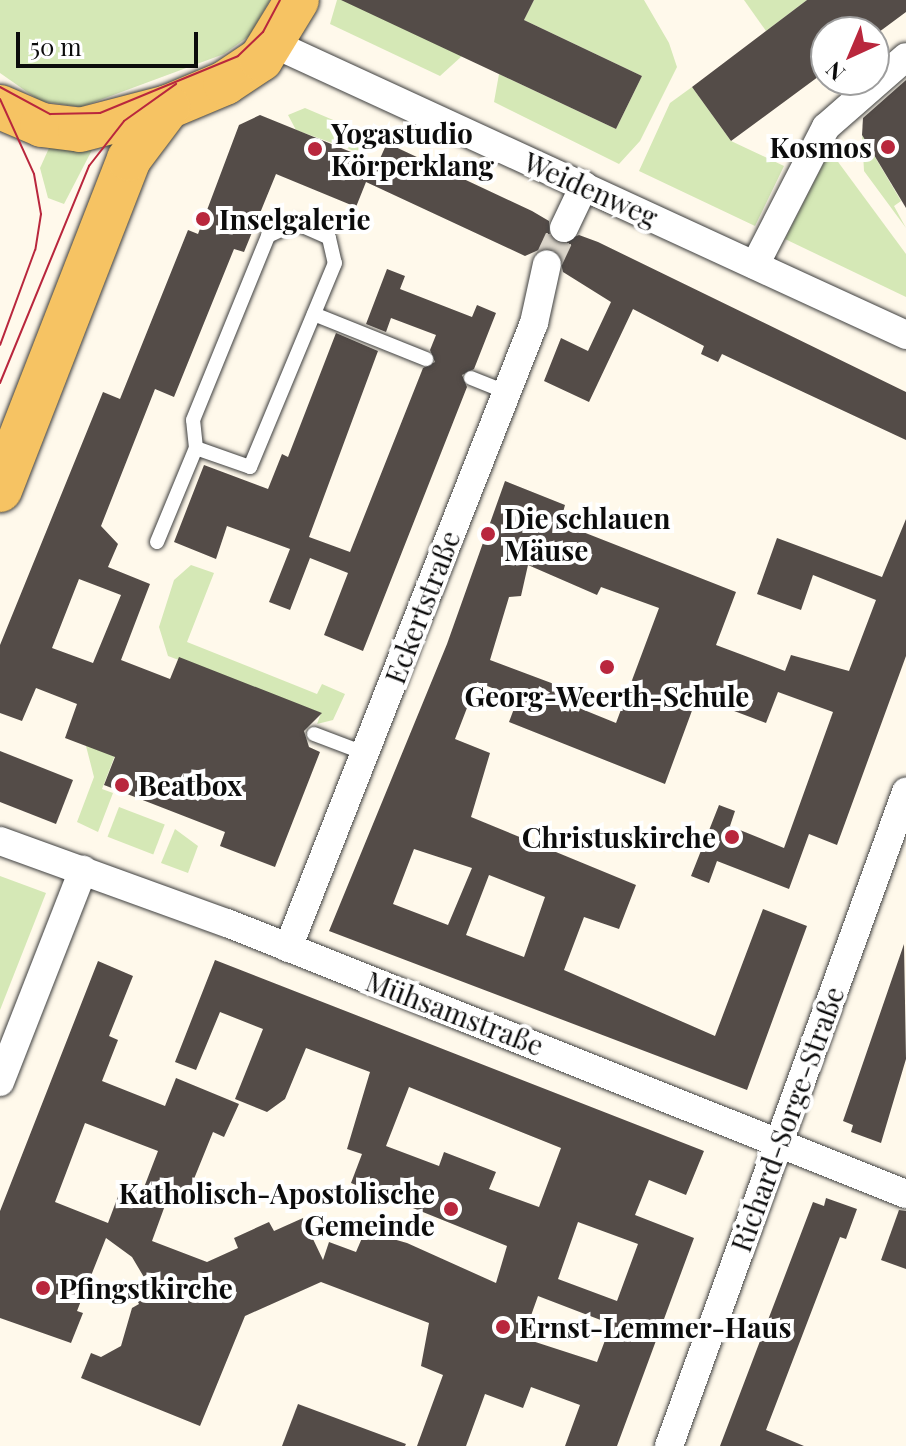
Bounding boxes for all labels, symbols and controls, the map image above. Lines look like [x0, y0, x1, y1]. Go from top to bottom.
scale bar [20, 16, 202, 66]
north arrow [810, 16, 890, 96]
text: 50 m [30, 30, 82, 62]
text: N [819, 56, 851, 88]
place label: Yogastudio Körperklang [331, 116, 494, 182]
place label: Kosmos [770, 130, 872, 164]
marker: Kosmos [879, 138, 897, 156]
marker: Yogastudio Körperklang [306, 140, 324, 158]
street label: Weidenweg [519, 145, 663, 233]
place label: Inselgalerie [219, 202, 371, 236]
marker: Inselgalerie [194, 210, 212, 228]
place label: Die schlauen Mäuse [504, 501, 670, 567]
marker: Die schlauen Mäuse [479, 525, 497, 543]
street label: Eckertstraße [377, 526, 467, 688]
marker: Georg-Weerth-Schule [598, 658, 616, 676]
place label: Georg-Weerth-Schule [465, 679, 749, 713]
place label: Beatbox [138, 768, 242, 802]
marker: Beatbox [113, 776, 131, 794]
place label: Christuskirche [522, 820, 716, 854]
marker: Christuskirche [723, 828, 741, 846]
street label: Mühsamstraße [361, 964, 549, 1062]
street label: Richard-Sorge-Straße [723, 982, 851, 1256]
place label: Katholisch-Apostolische Gemeinde [119, 1176, 435, 1242]
marker: Katholisch-Apostolische Gemeinde [442, 1200, 460, 1218]
place label: Pfingstkirche [59, 1271, 233, 1305]
marker: Pfingstkirche [34, 1279, 52, 1297]
place label: Ernst-Lemmer-Haus [519, 1310, 791, 1344]
marker: Ernst-Lemmer-Haus [494, 1318, 512, 1336]

